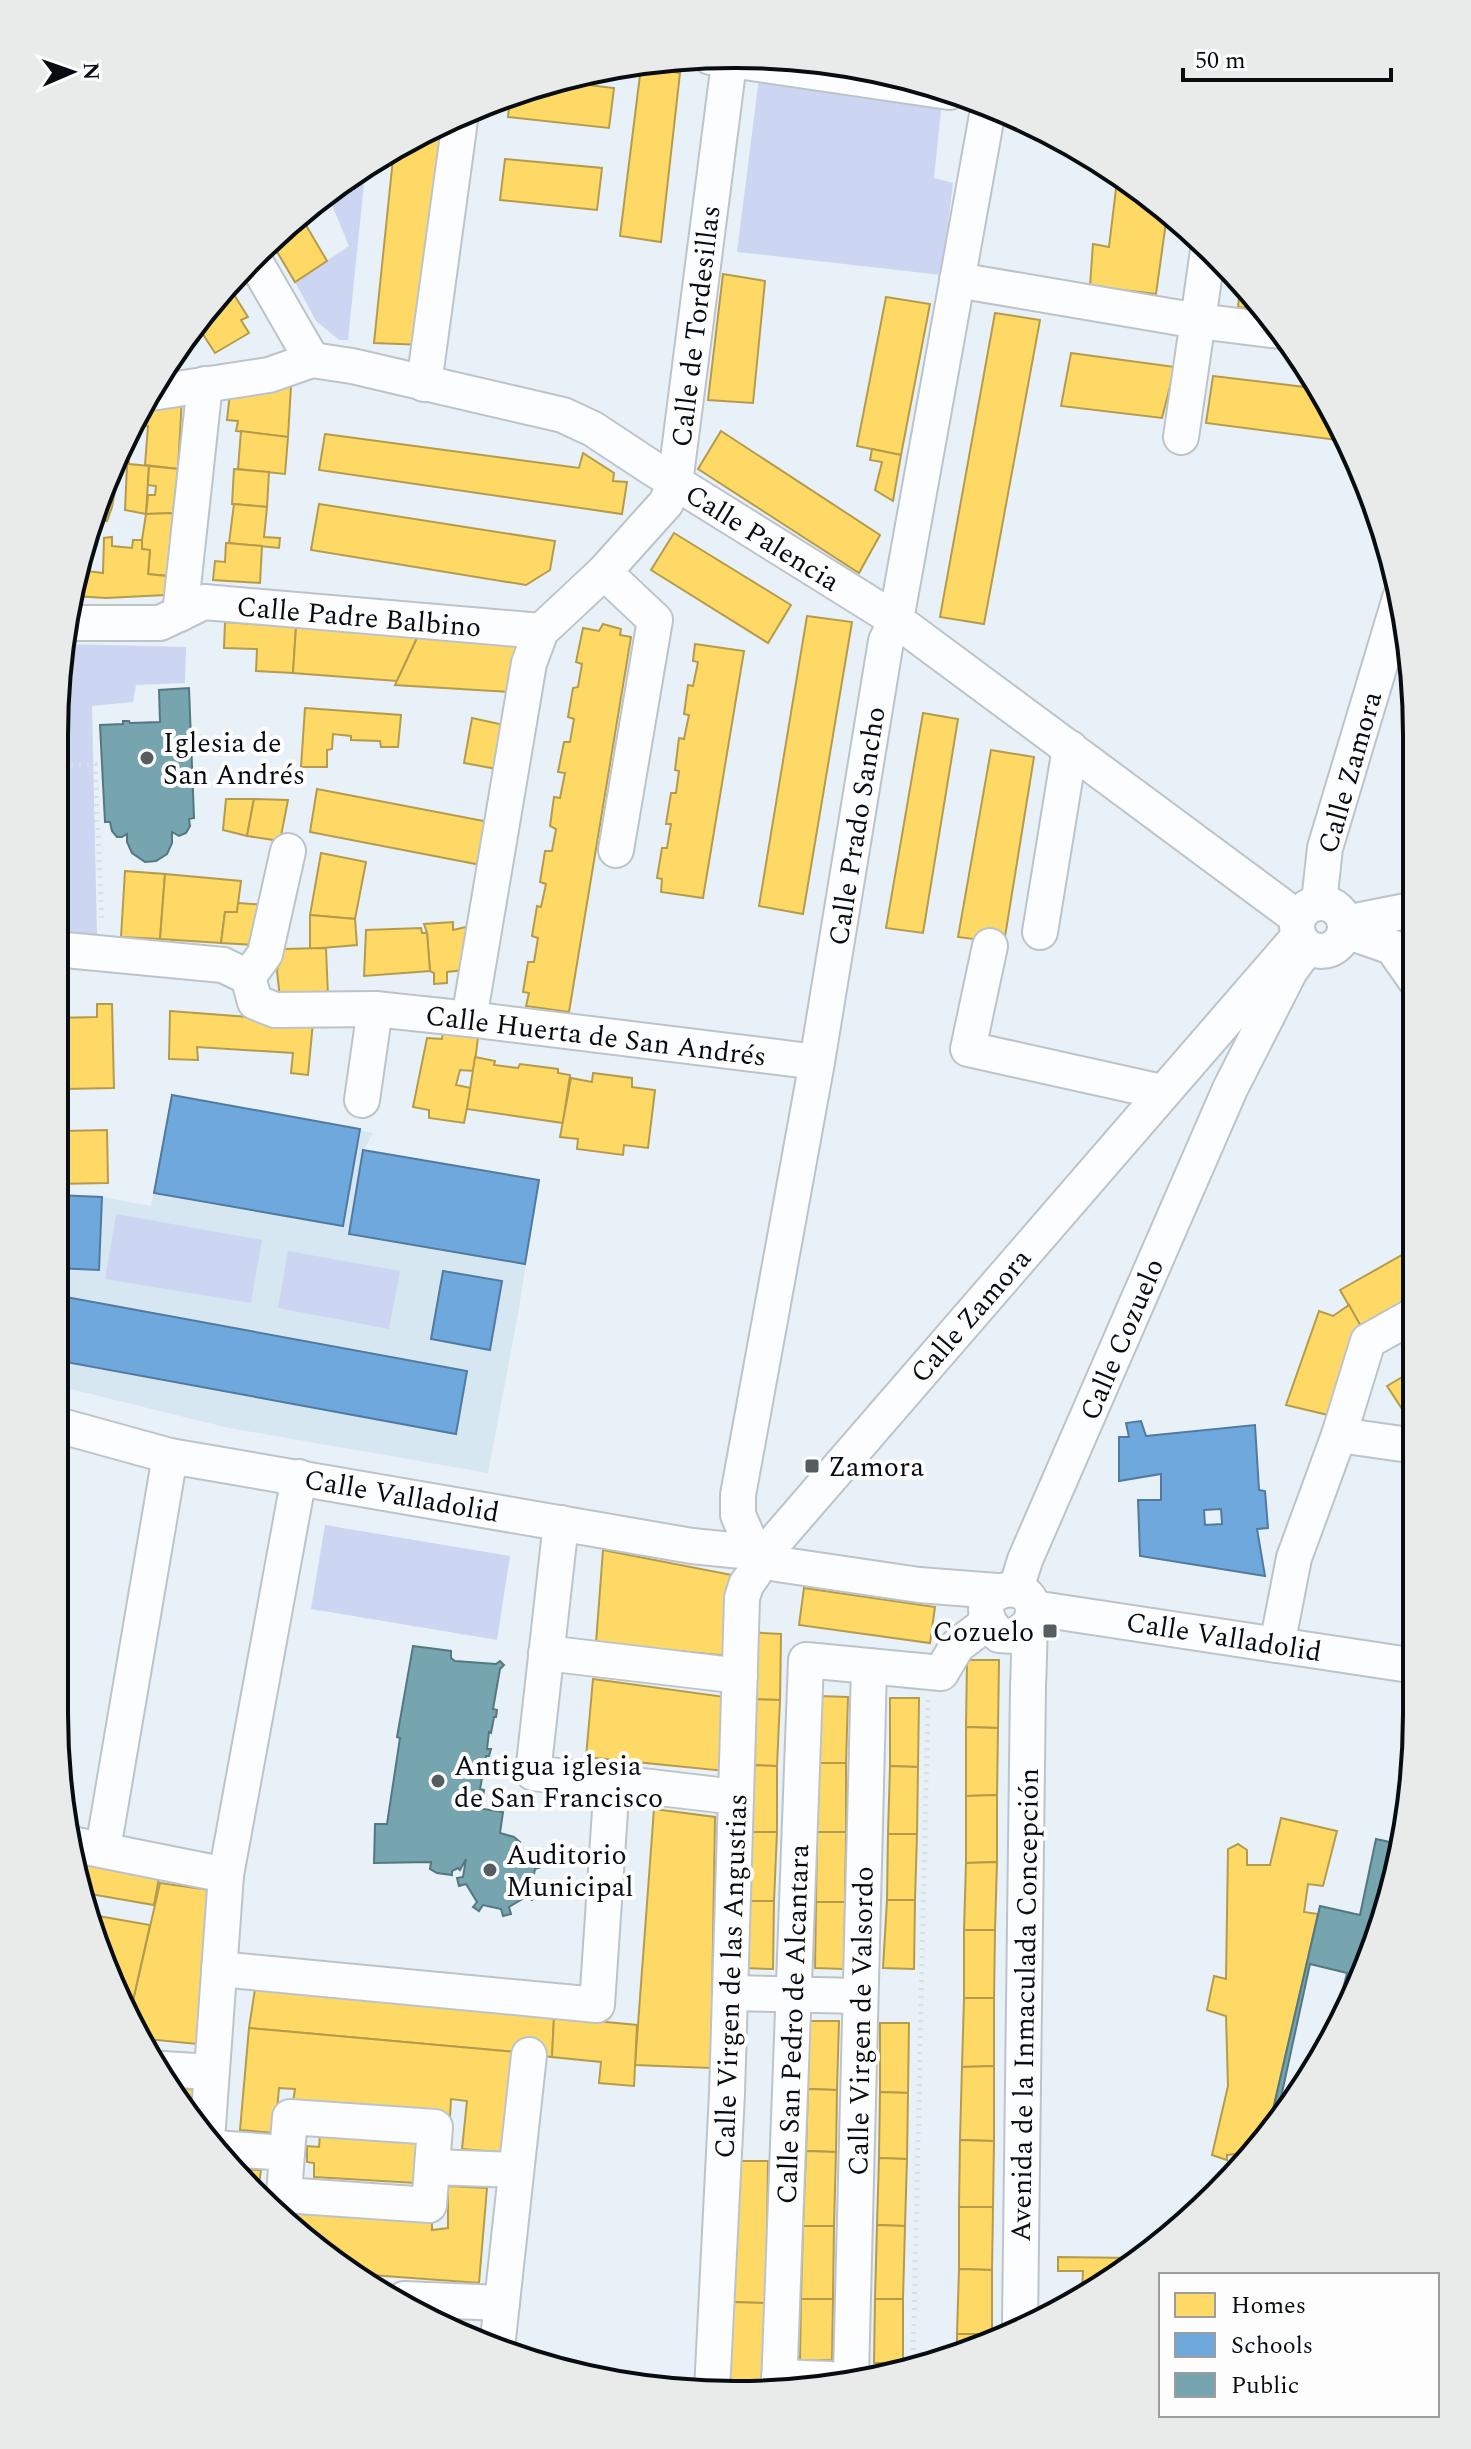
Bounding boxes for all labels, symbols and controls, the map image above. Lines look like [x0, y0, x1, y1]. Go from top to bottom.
north arrow [32, 32, 112, 112]
scale bar [1183, 32, 1391, 82]
text: 50 m [1195, 43, 1246, 79]
text: N [74, 62, 107, 81]
street label: Calle de Tordesillas [660, 203, 733, 449]
street label: Calle Palencia [676, 473, 848, 603]
street label: Calle Padre Balbino [235, 585, 483, 650]
street label: Calle Zamora [1307, 686, 1394, 859]
street label: Calle Prado Sancho [817, 704, 898, 949]
place label: Iglesia de San Andrés [163, 722, 305, 797]
marker: Iglesia de San Andrés [138, 749, 156, 767]
street label: Calle Huerta de San Andrés [423, 994, 769, 1079]
street label: Calle Zamora [900, 1239, 1042, 1393]
street label: Calle Cozuelo [1069, 1252, 1176, 1427]
place label: Zamora [828, 1446, 924, 1489]
marker: Zamora [803, 1457, 821, 1475]
street label: Calle Valladolid [301, 1458, 503, 1535]
street label: Calle Valladolid [1123, 1601, 1325, 1674]
place label: Cozuelo [933, 1611, 1034, 1654]
marker: Cozuelo [1041, 1622, 1059, 1640]
place label: Antigua iglesia de San Francisco [454, 1745, 663, 1820]
street label: Avenida de la Inmaculada Concepción [1000, 1768, 1051, 2242]
marker: Antigua iglesia de San Francisco [429, 1772, 447, 1790]
street label: Calle Virgen de las Angustias [704, 1793, 759, 2159]
place label: Auditorio Municipal [506, 1834, 633, 1909]
street label: Calle San Pedro de Alcantara [766, 1843, 821, 2205]
marker: Auditorio Municipal [481, 1861, 499, 1879]
street label: Calle Virgen de Valsordo [837, 1866, 886, 2176]
legend [1159, 2273, 1439, 2417]
text: Homes [1231, 2288, 1306, 2324]
text: Schools [1231, 2328, 1313, 2364]
text: Public [1231, 2368, 1299, 2404]

